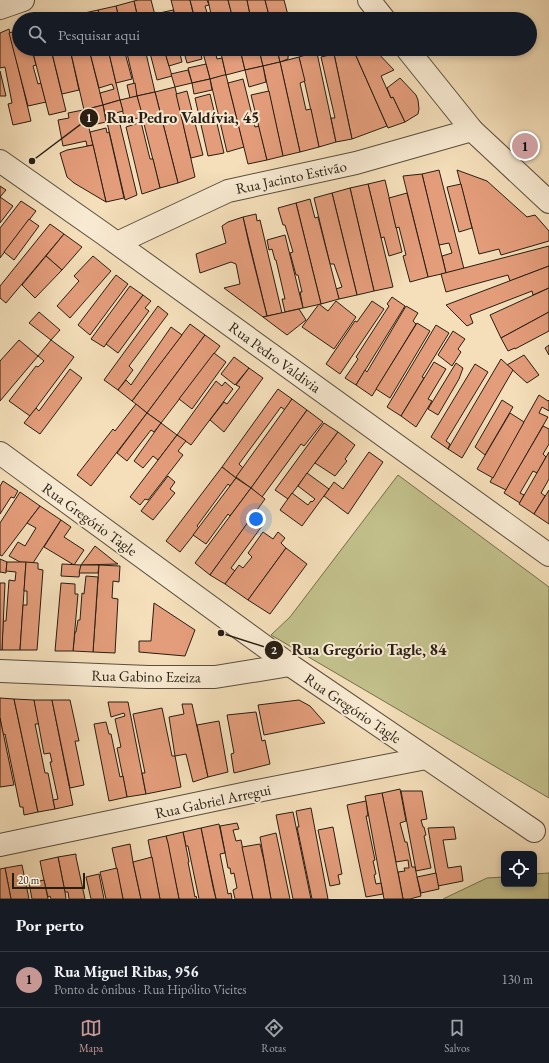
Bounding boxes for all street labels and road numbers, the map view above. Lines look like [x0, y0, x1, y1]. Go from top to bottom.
street label: Rua Jacinto Estivão [234, 156, 348, 198]
street label: Rua Pedro Valdivia [225, 317, 325, 397]
street label: Rua Gregório Tagle [39, 478, 141, 560]
street label: Rua Gabino Ezeiza [91, 666, 201, 686]
street label: Rua Gregório Tagle [301, 669, 405, 748]
street label: Rua Gabriel Arregui [153, 779, 273, 823]

